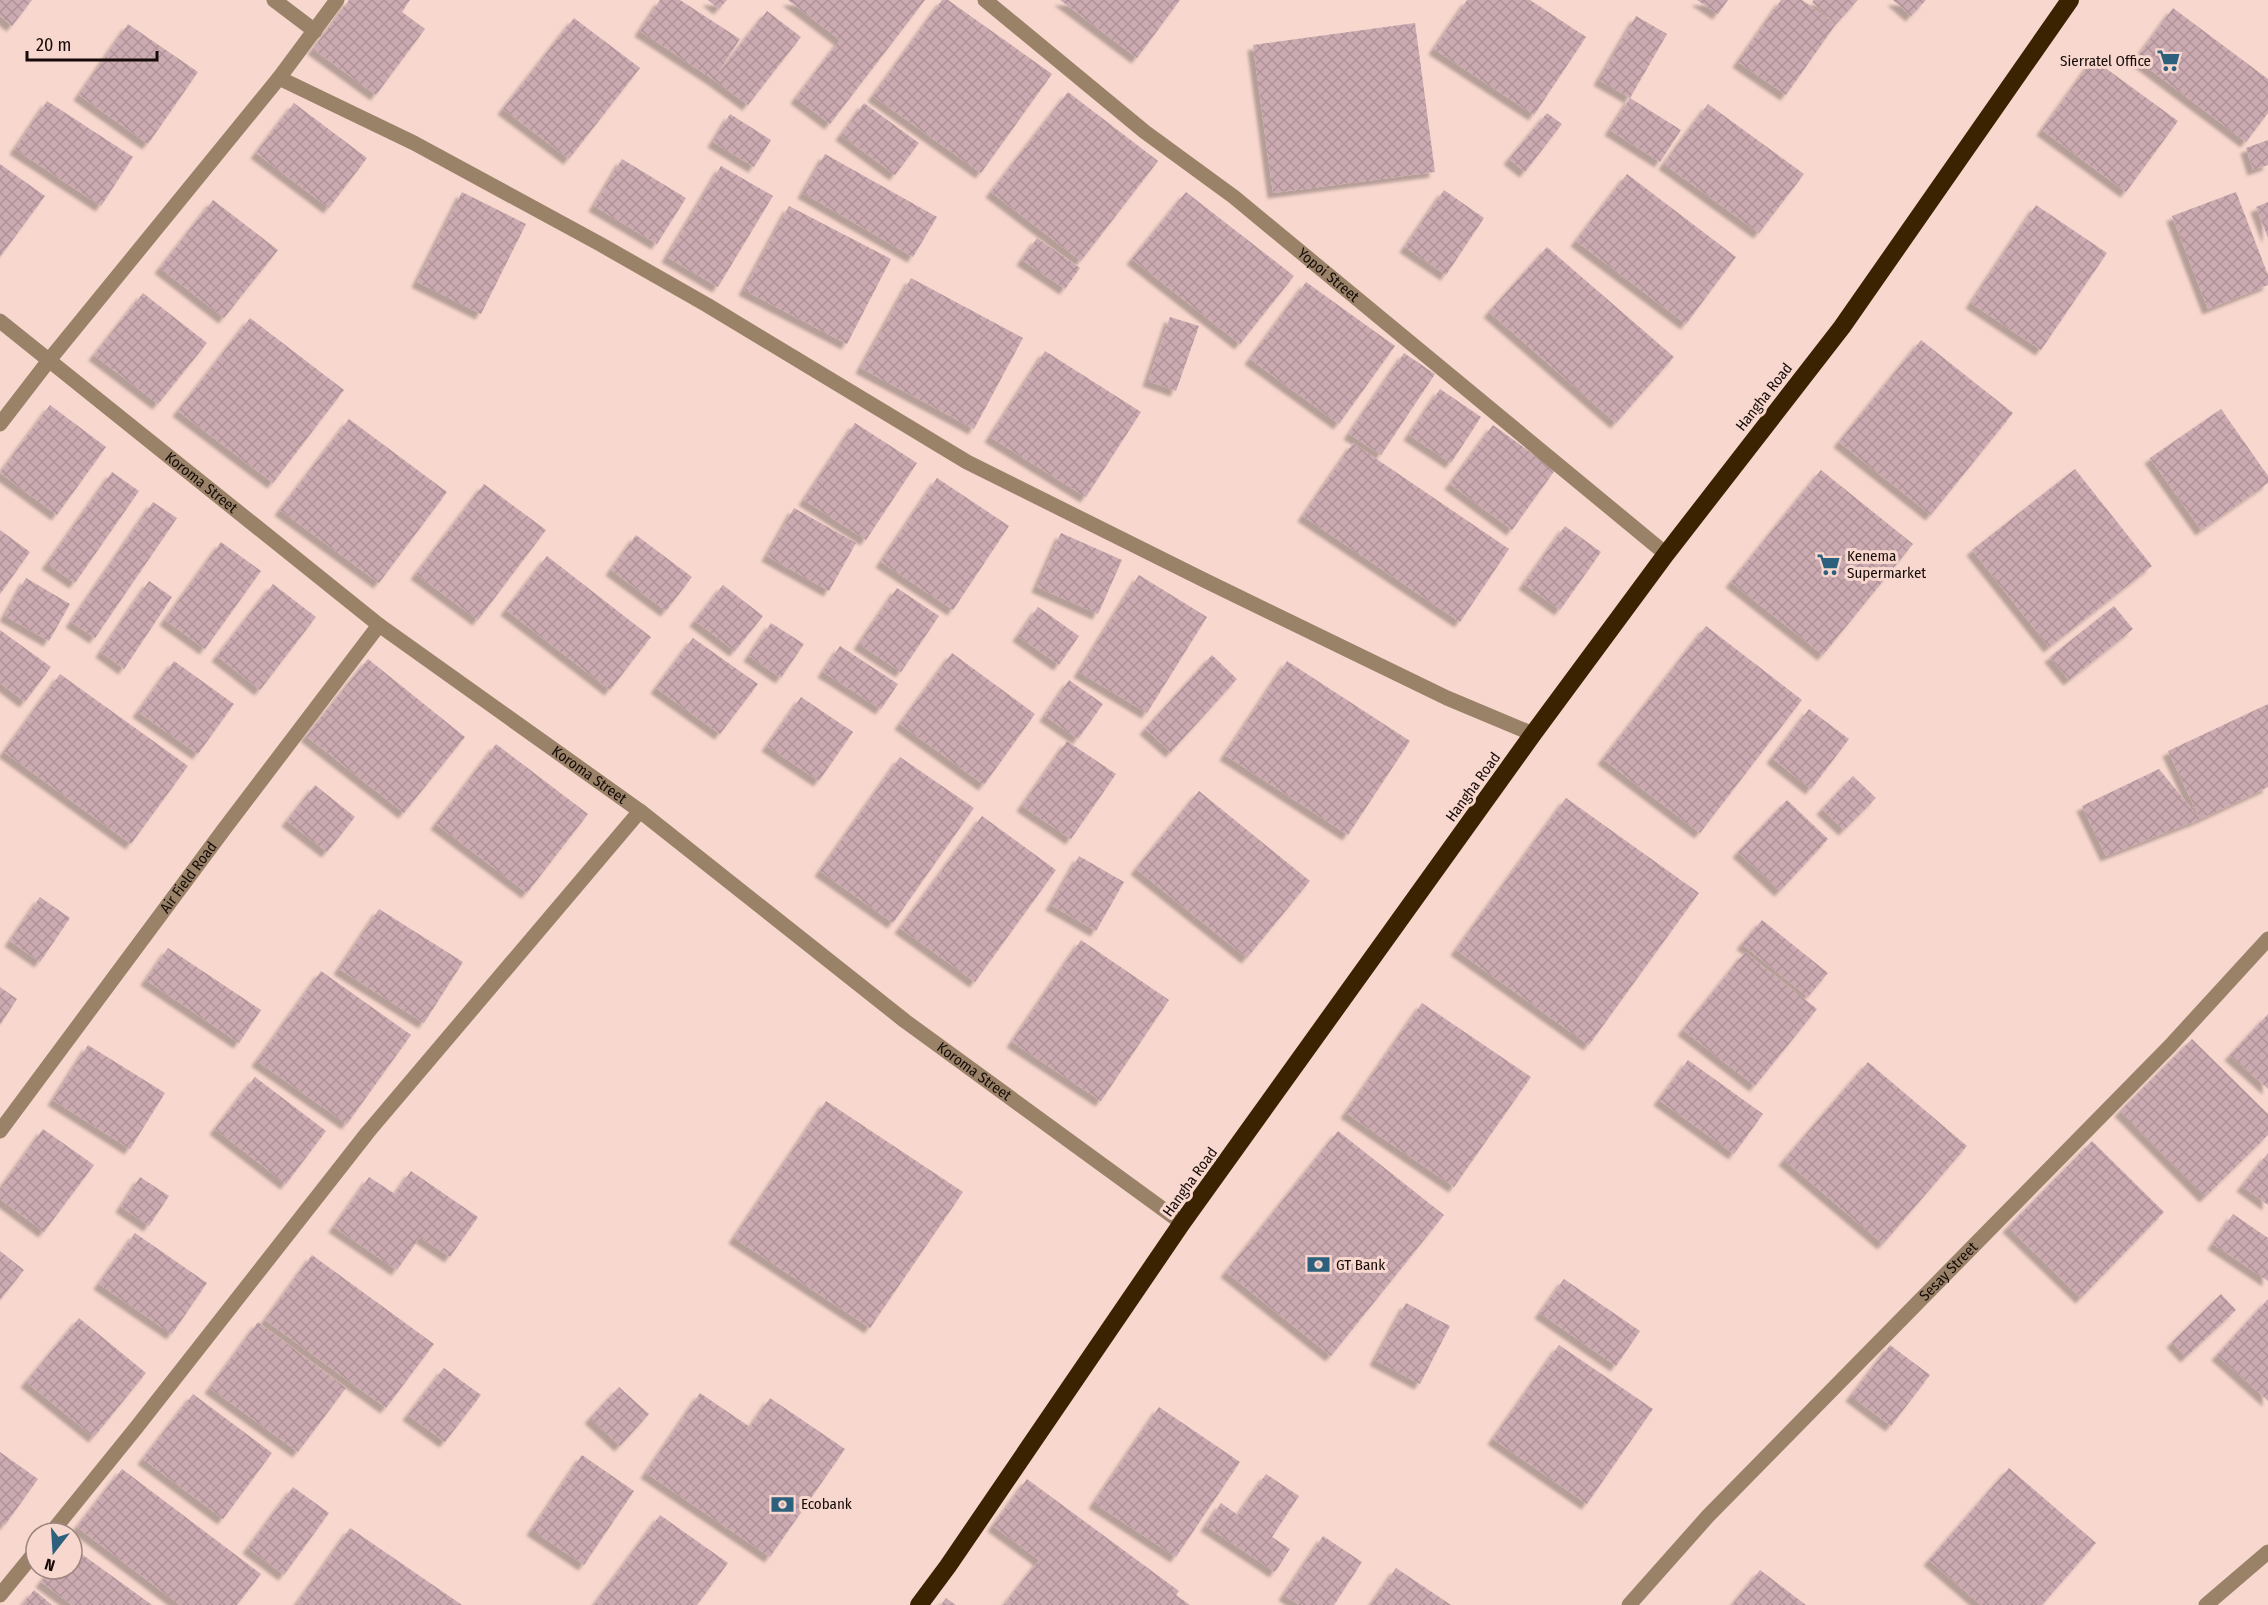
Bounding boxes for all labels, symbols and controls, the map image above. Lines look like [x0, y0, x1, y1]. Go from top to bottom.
scale bar [27, 24, 158, 62]
text: 20 m [36, 34, 71, 56]
supermarket icon: Sierratel Office [2156, 48, 2182, 74]
place label: Sierratel Office [2060, 52, 2151, 70]
street label: Yopoi Street [1294, 244, 1363, 306]
street label: Hangha Road [1732, 359, 1796, 435]
street label: Koroma Street [161, 448, 241, 517]
place label: Kenema Supermarket [1847, 547, 1926, 582]
supermarket icon: Kenema Supermarket [1816, 552, 1842, 578]
street label: Koroma Street [548, 742, 630, 808]
street label: Hangha Road [1442, 749, 1504, 825]
street label: Air Field Road [156, 838, 221, 917]
street label: Koroma Street [933, 1038, 1015, 1105]
street label: Hangha Road [1159, 1144, 1221, 1220]
street label: Sesay Street [1916, 1238, 1981, 1305]
bank icon: GT Bank [1305, 1252, 1331, 1278]
place label: GT Bank [1336, 1256, 1385, 1274]
bank icon: Ecobank [770, 1491, 796, 1517]
place label: Ecobank [801, 1495, 852, 1513]
north arrow [24, 1521, 84, 1581]
text: N [42, 1554, 57, 1575]

